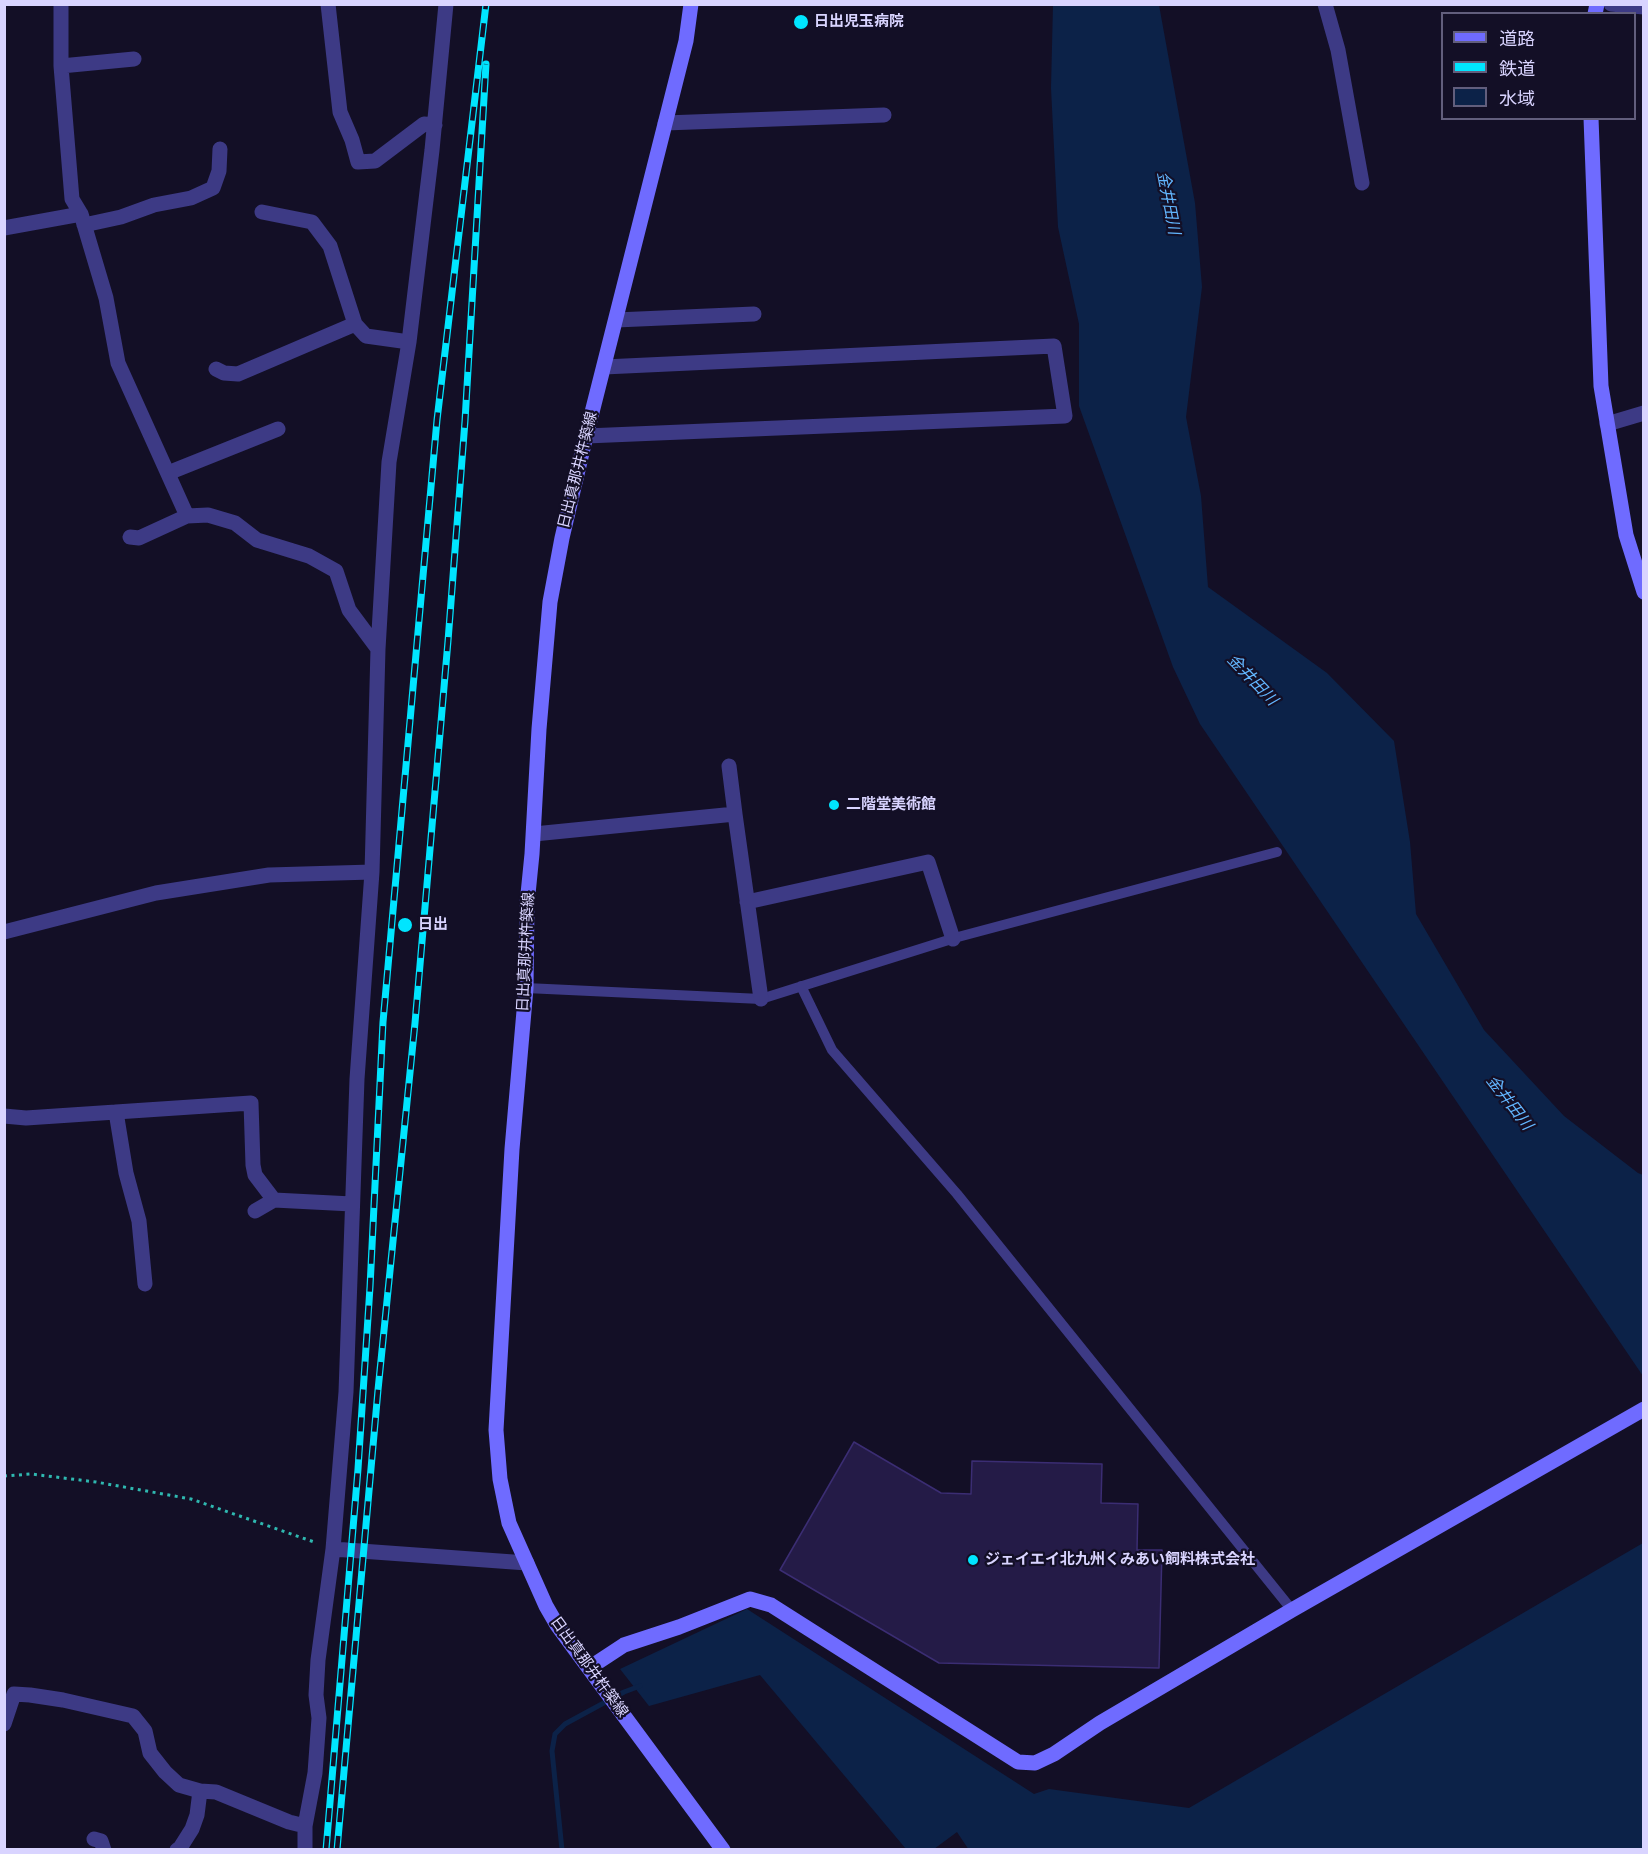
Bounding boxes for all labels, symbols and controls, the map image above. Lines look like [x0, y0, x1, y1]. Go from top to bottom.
legend [1441, 12, 1636, 120]
marker: 日出児玉病院 [792, 13, 810, 31]
place label: 日出児玉病院 [814, 13, 904, 31]
text: 道路 [1499, 27, 1535, 50]
text: 鉄道 [1499, 57, 1535, 80]
text: 水域 [1499, 87, 1535, 110]
water label: 金井田川 [1152, 170, 1184, 236]
street label: 日出真那井杵築線 [555, 410, 601, 530]
water label: 金井田川 [1223, 650, 1281, 710]
place label: 二階堂美術館 [846, 796, 936, 814]
marker: 二階堂美術館 [827, 798, 841, 812]
street label: 日出真那井杵築線 [514, 892, 538, 1012]
marker: 日出 [396, 916, 414, 934]
place label: 日出 [418, 916, 448, 934]
water label: 金井田川 [1482, 1072, 1536, 1134]
place label: ジェイエイ北九州くみあい飼料株式会社 [985, 1551, 1255, 1569]
marker: ジェイエイ北九州くみあい飼料株式会社 [966, 1553, 980, 1567]
street label: 日出真那井杵築線 [546, 1613, 632, 1721]

